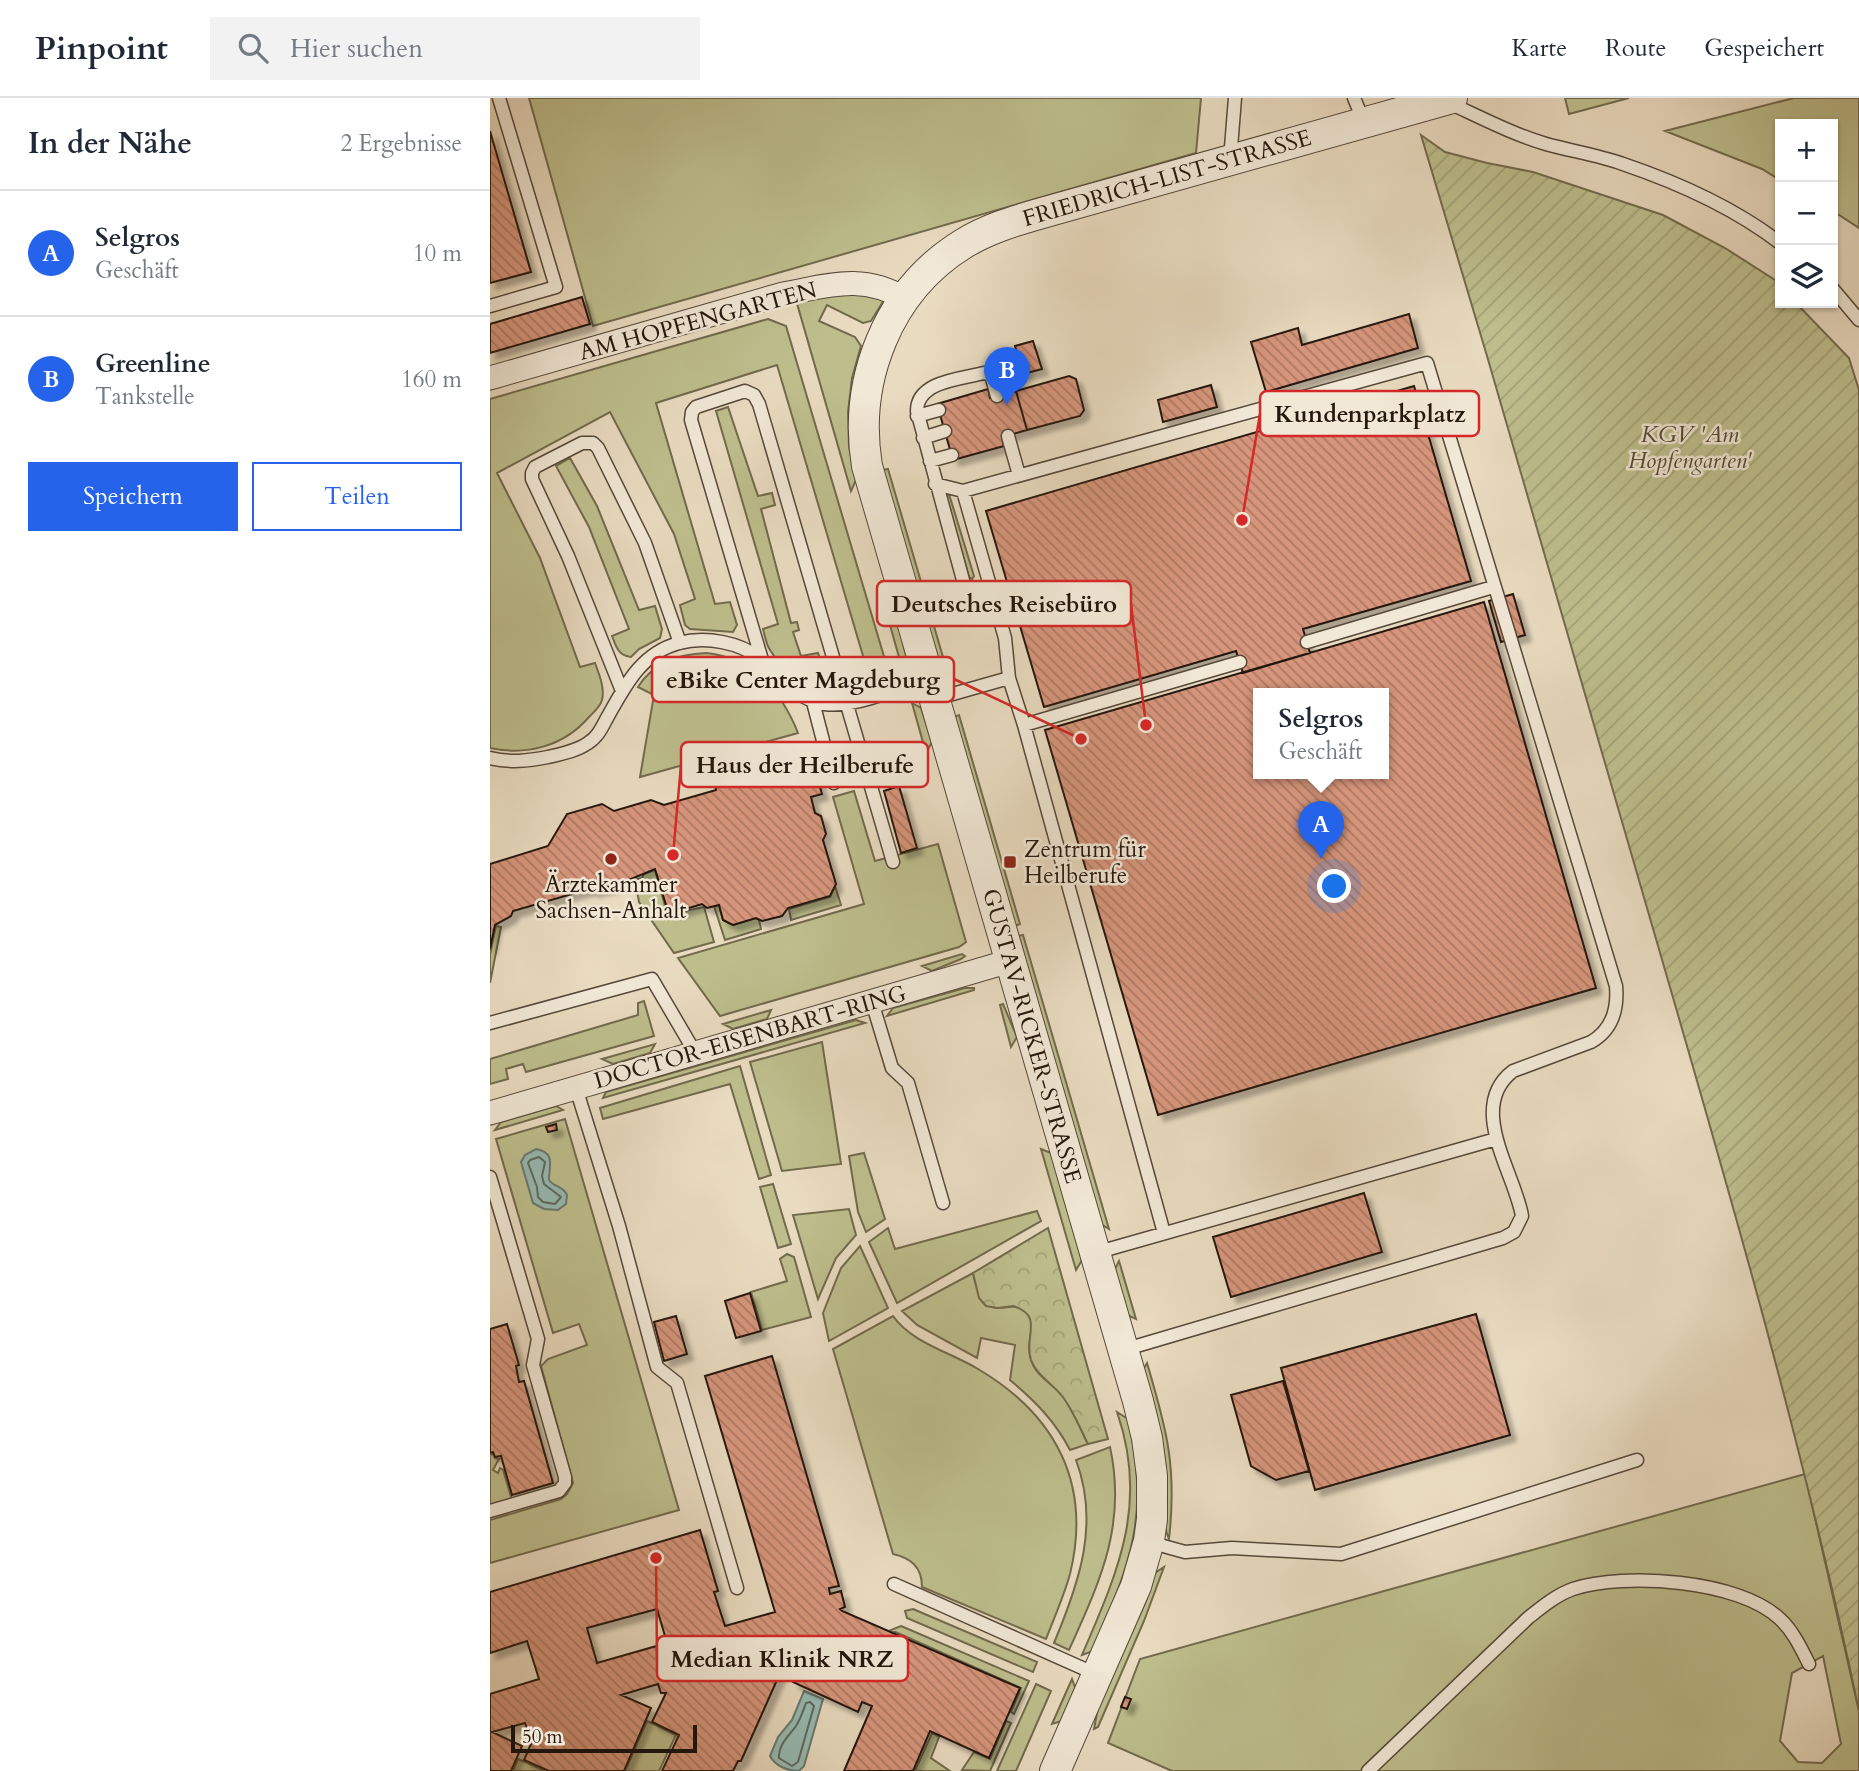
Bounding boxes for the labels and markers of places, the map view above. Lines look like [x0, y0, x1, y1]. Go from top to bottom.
pin: B [984, 347, 1030, 405]
callout: Kundenparkplatz [1260, 391, 1479, 436]
callout: Deutsches Reisebüro [877, 581, 1131, 626]
callout: eBike Center Magdeburg [652, 657, 954, 702]
callout: Haus der Heilberufe [681, 742, 928, 787]
pin: A [1298, 801, 1344, 859]
place label: Zentrum für Heilberufe [1024, 834, 1146, 891]
marker: Ärztekammer Sachsen-Anhalt [603, 851, 619, 867]
marker: Zentrum für Heilberufe [1002, 854, 1018, 870]
place label: Ärztekammer Sachsen-Anhalt [535, 869, 687, 926]
callout: Median Klinik NRZ [657, 1636, 908, 1681]

